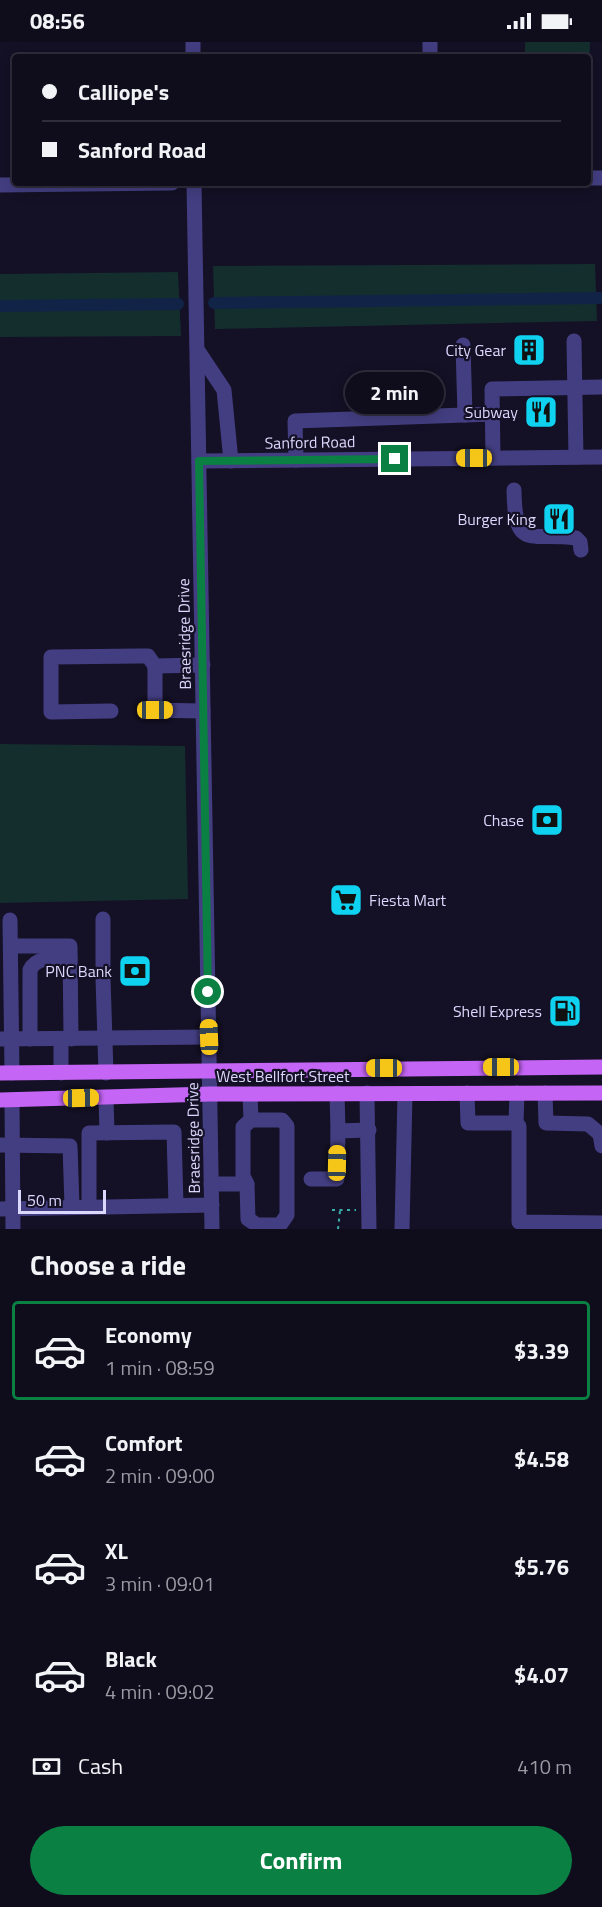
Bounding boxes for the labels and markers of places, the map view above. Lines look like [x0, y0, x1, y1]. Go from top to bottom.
building icon: City Gear [511, 332, 547, 368]
place label: City Gear [445, 338, 506, 362]
restaurant icon: Subway [523, 394, 559, 430]
place label: Subway [465, 400, 518, 424]
restaurant icon: Burger King [541, 501, 577, 537]
place label: Burger King [457, 507, 536, 531]
bank icon: Chase [529, 802, 565, 838]
place label: Chase [483, 808, 524, 832]
supermarket icon: Fiesta Mart [328, 882, 364, 918]
place label: Fiesta Mart [369, 888, 447, 912]
bank icon: PNC Bank [117, 953, 153, 989]
place label: PNC Bank [45, 959, 112, 983]
fuel station icon: Shell Express [547, 993, 583, 1029]
place label: Shell Express [453, 999, 542, 1023]

